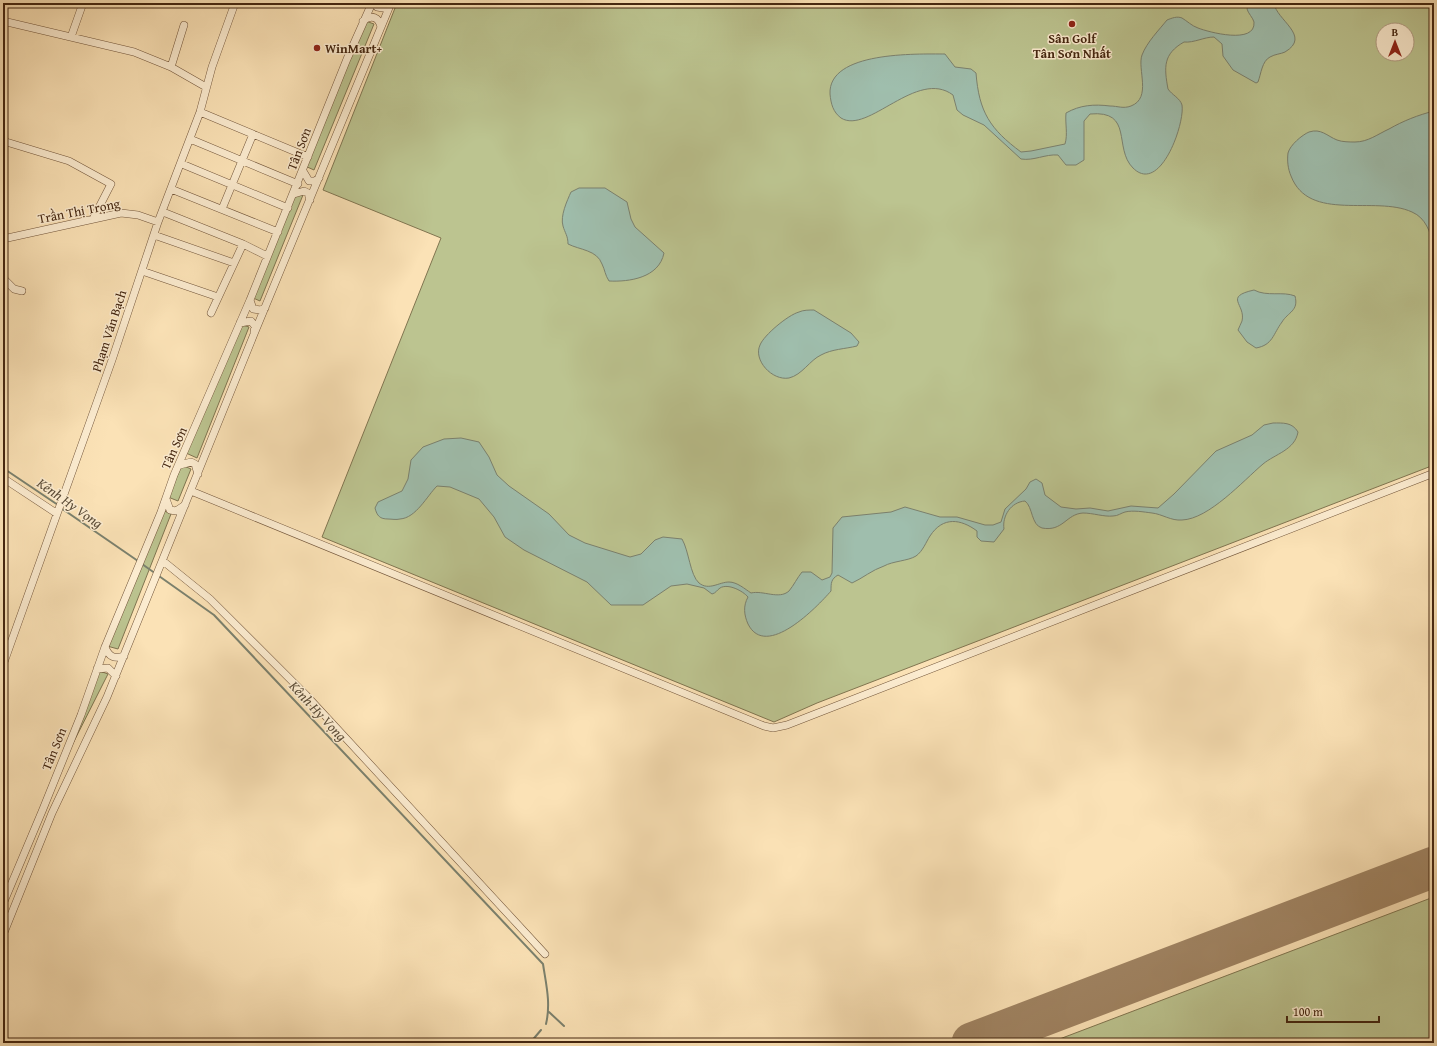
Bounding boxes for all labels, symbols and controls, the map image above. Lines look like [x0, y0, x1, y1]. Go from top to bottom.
marker: Sân Golf Tân Sơn Nhất [1067, 19, 1077, 29]
north arrow [1375, 22, 1415, 62]
text: B [1392, 24, 1399, 40]
place label: Sân Golf Tân Sơn Nhất [1033, 29, 1111, 63]
place label: WinMart+ [325, 39, 382, 58]
marker: WinMart+ [312, 43, 322, 53]
street label: Tân Sơn [282, 124, 316, 173]
street label: Trần Thị Trọng [36, 194, 122, 228]
street label: Phạm Văn Bạch [87, 287, 131, 374]
street label: Tân Sơn [156, 423, 192, 472]
water label: Kênh Hy Vọng [32, 472, 107, 533]
water label: Kênh Hy Vọng [284, 676, 352, 746]
street label: Tân Sơn [37, 724, 71, 773]
scale bar [1287, 998, 1379, 1024]
text: 100 m [1293, 1003, 1323, 1020]

